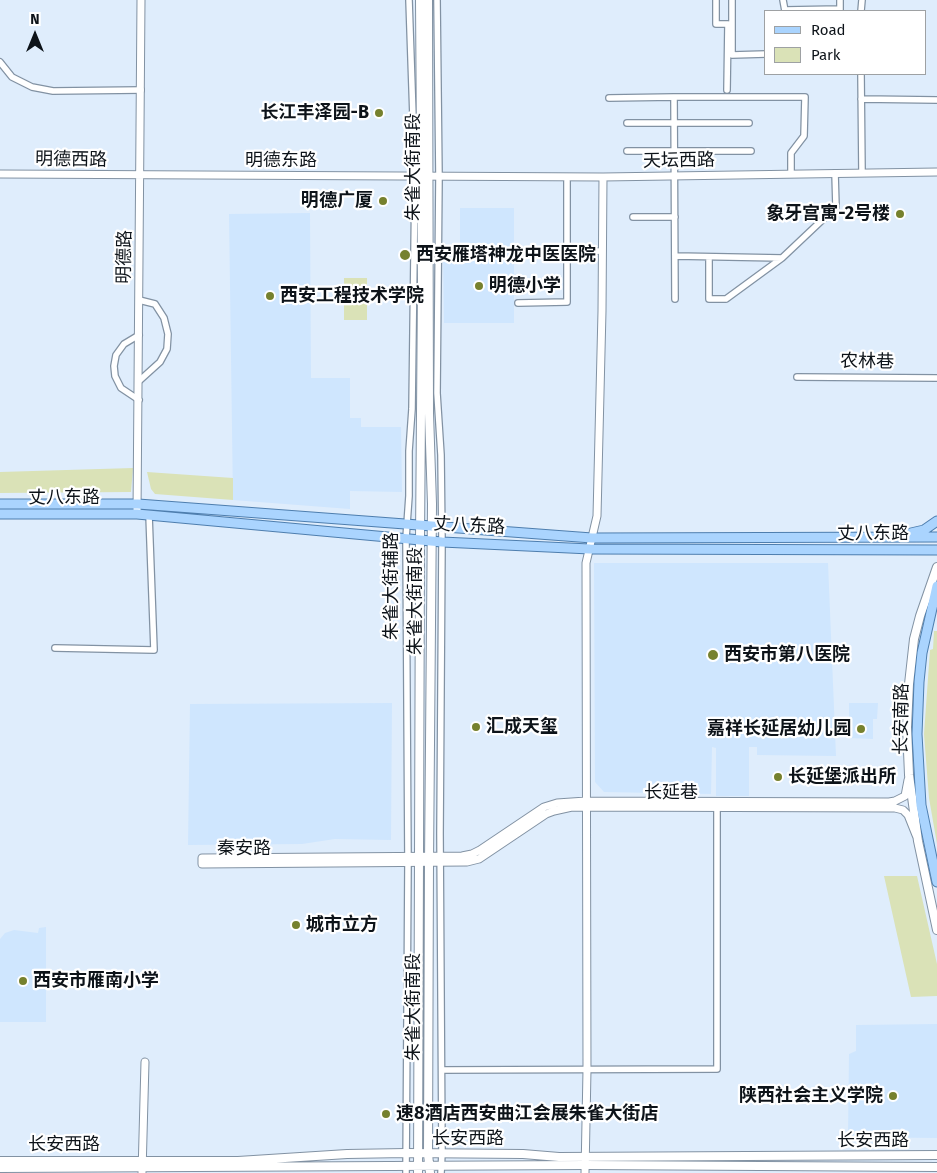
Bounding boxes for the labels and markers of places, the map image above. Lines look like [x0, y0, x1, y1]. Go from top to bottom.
place label: 长江丰泽园-B [261, 102, 369, 124]
marker: 长江丰泽园-B [373, 107, 385, 119]
place label: 明德广厦 [301, 190, 373, 212]
marker: 明德广厦 [377, 195, 389, 207]
place label: 象牙宫寓-2号楼 [766, 203, 890, 225]
marker: 象牙宫寓-2号楼 [894, 208, 906, 220]
place label: 西安雁塔神龙中医医院 [416, 244, 596, 266]
marker: 西安雁塔神龙中医医院 [398, 248, 412, 262]
place label: 明德小学 [489, 275, 561, 297]
marker: 明德小学 [473, 280, 485, 292]
place label: 西安工程技术学院 [280, 285, 424, 307]
marker: 西安工程技术学院 [264, 290, 276, 302]
place label: 西安市第八医院 [724, 644, 850, 666]
marker: 西安市第八医院 [706, 648, 720, 662]
place label: 汇成天玺 [486, 716, 558, 738]
place label: 嘉祥长延居幼儿园 [707, 718, 851, 740]
marker: 汇成天玺 [470, 721, 482, 733]
marker: 嘉祥长延居幼儿园 [855, 723, 867, 735]
place label: 长延堡派出所 [788, 766, 896, 788]
marker: 长延堡派出所 [772, 771, 784, 783]
place label: 城市立方 [306, 914, 378, 936]
marker: 城市立方 [290, 919, 302, 931]
place label: 西安市雁南小学 [33, 970, 159, 992]
marker: 西安市雁南小学 [17, 975, 29, 987]
place label: 陕西社会主义学院 [739, 1085, 883, 1107]
marker: 陕西社会主义学院 [887, 1090, 899, 1102]
place label: 速8酒店西安曲江会展朱雀大街店 [396, 1103, 658, 1125]
marker: 速8酒店西安曲江会展朱雀大街店 [380, 1108, 392, 1120]

